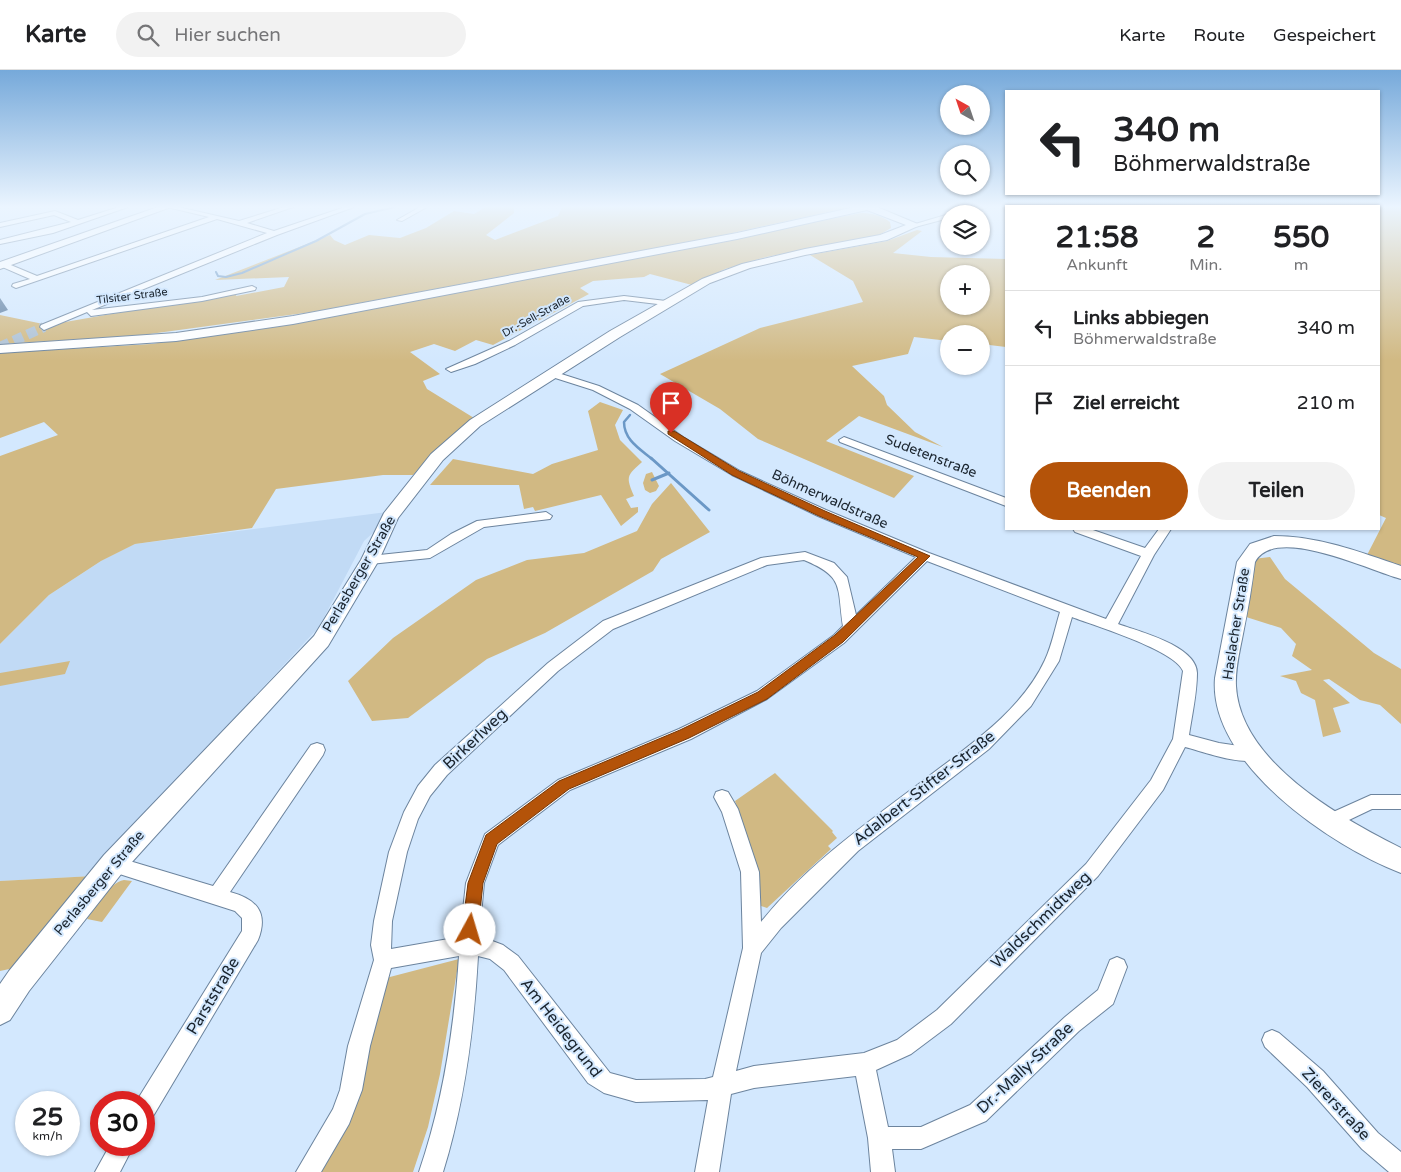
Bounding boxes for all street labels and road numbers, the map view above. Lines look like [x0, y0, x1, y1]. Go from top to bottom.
street label: Tilsiter Straße [96, 285, 168, 307]
street label: Dr.-Sell-Straße [500, 292, 572, 340]
street label: Sudetenstraße [883, 431, 979, 481]
street label: Böhmerwaldstraße [769, 466, 891, 532]
street label: Perlasberger Straße [319, 513, 399, 635]
street label: Haslacher Straße [1219, 567, 1253, 681]
street label: Birkerlweg [439, 704, 511, 774]
street label: Adalbert-Stifter-Straße [849, 726, 999, 850]
street label: Perlasberger Straße [50, 827, 148, 939]
street label: Waldschmidtweg [987, 867, 1095, 973]
street label: Parststraße [182, 954, 244, 1038]
street label: Am Heidegrund [516, 974, 606, 1082]
street label: Dr.-Mally-Straße [973, 1018, 1077, 1118]
street label: Ziererstraße [1297, 1064, 1375, 1144]

